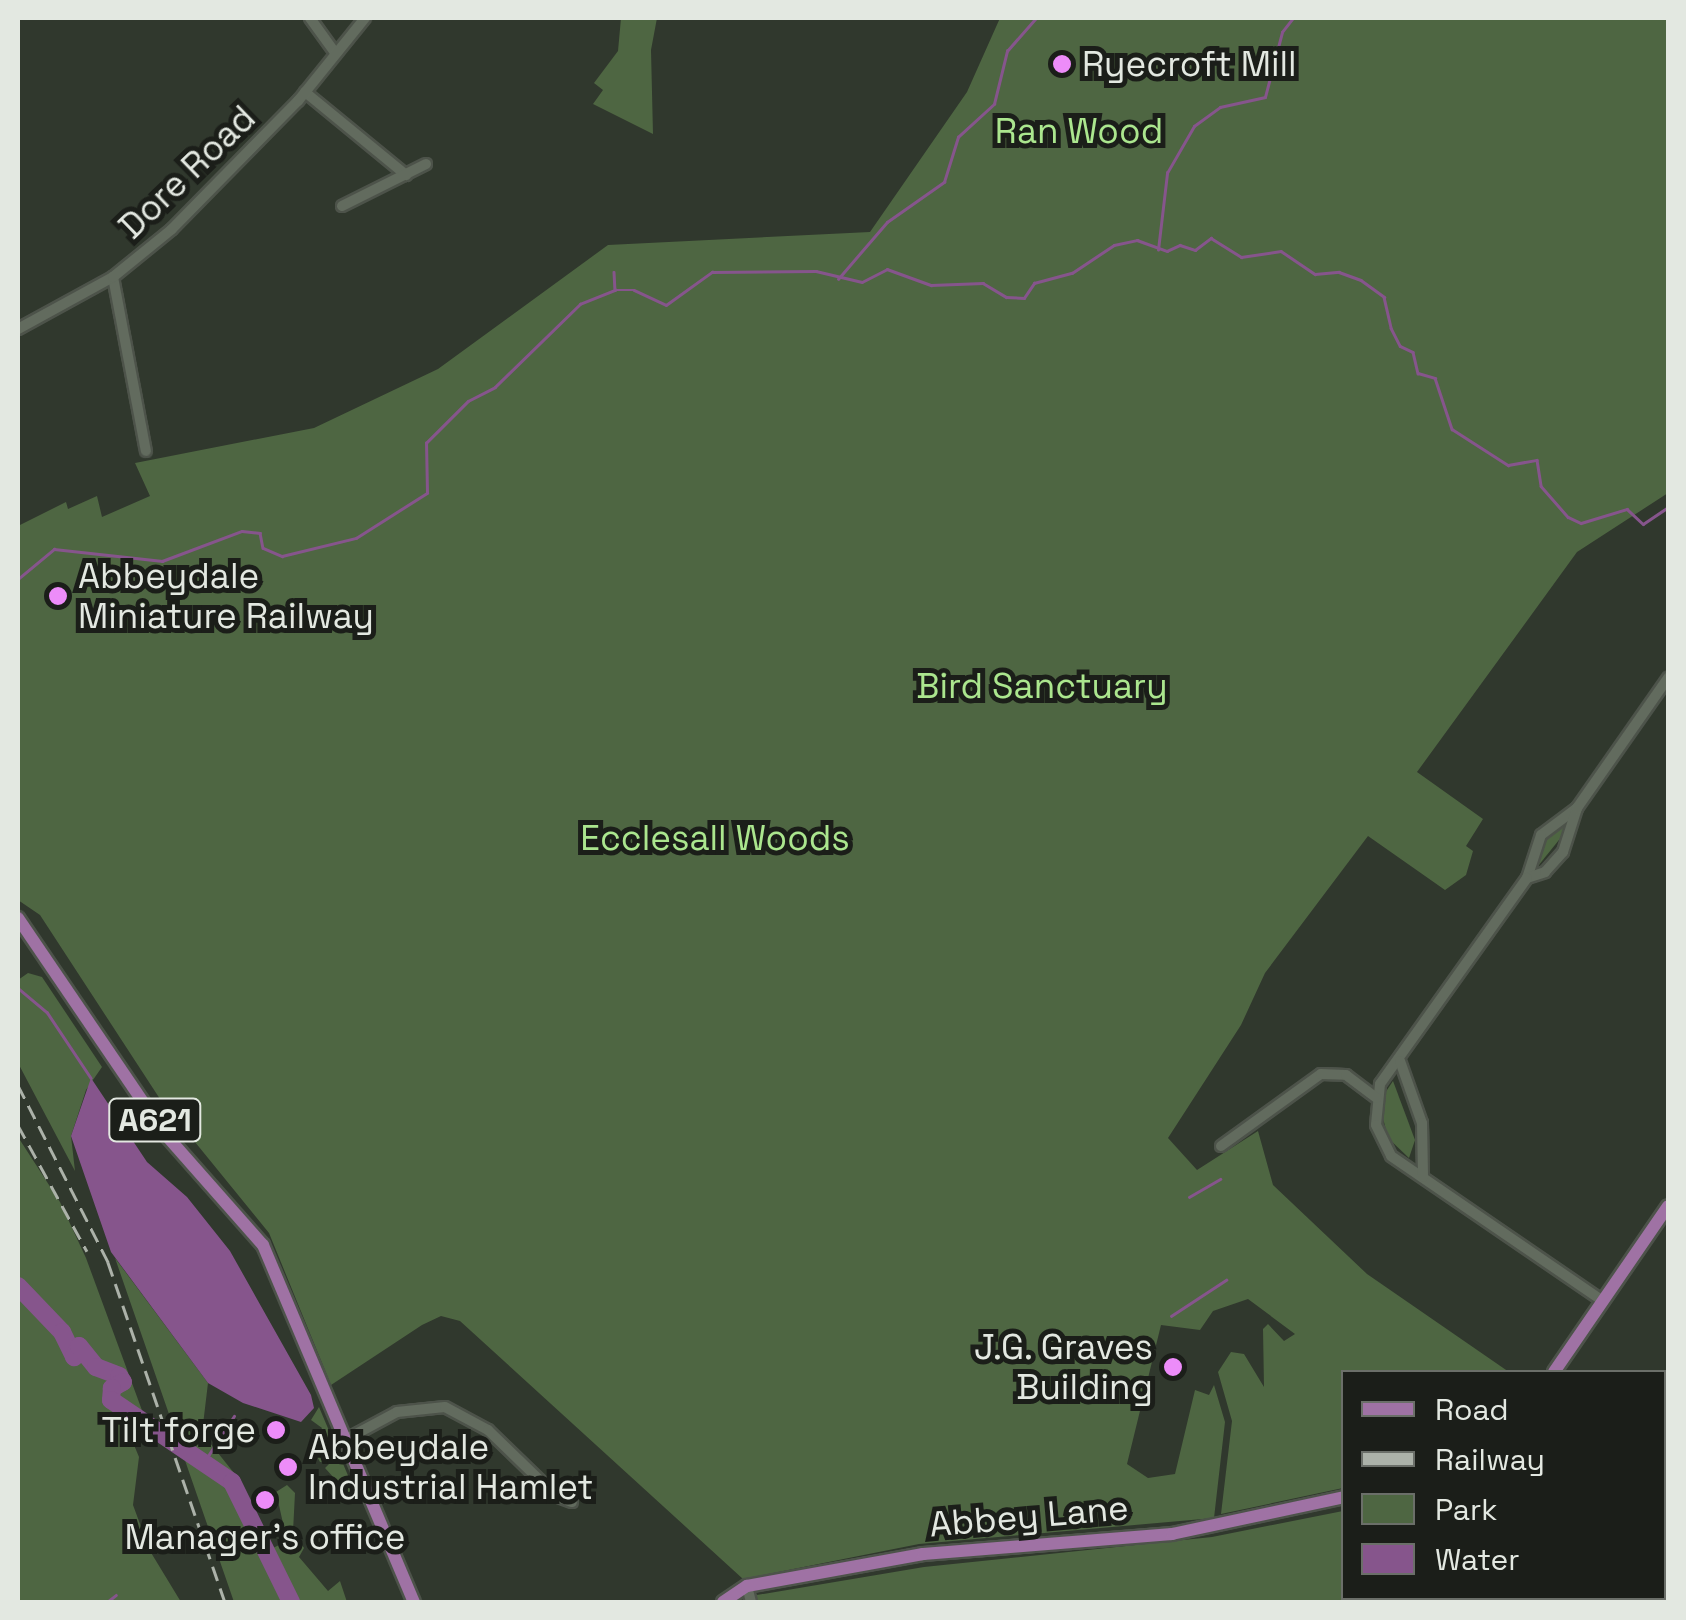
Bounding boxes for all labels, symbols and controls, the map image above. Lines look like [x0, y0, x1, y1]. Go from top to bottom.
place label: Ryecroft Mill [1082, 43, 1297, 85]
marker: Ryecroft Mill [1051, 53, 1073, 75]
street label: Dore Road [110, 97, 264, 247]
park label: Ran Wood [995, 110, 1163, 152]
place label: Abbeydale Miniature Railway [78, 555, 374, 637]
marker: Abbeydale Miniature Railway [47, 585, 69, 607]
park label: Bird Sanctuary [916, 665, 1168, 707]
park label: Ecclesall Woods [580, 817, 850, 859]
road number: A621 [108, 1093, 202, 1147]
place label: J.G. Graves Building [973, 1326, 1153, 1408]
marker: J.G. Graves Building [1162, 1356, 1184, 1378]
legend [1341, 1370, 1666, 1600]
text: Road [1435, 1390, 1509, 1429]
place label: Tilt forge [101, 1409, 256, 1451]
marker: Tilt forge [265, 1419, 287, 1441]
place label: Abbeydale Industrial Hamlet [308, 1426, 593, 1508]
text: Railway [1435, 1440, 1545, 1479]
marker: Abbeydale Industrial Hamlet [277, 1456, 299, 1478]
street label: Abbey Lane [928, 1486, 1130, 1546]
marker: Manager's office [254, 1489, 276, 1511]
text: Park [1435, 1490, 1497, 1529]
place label: Manager's office [124, 1516, 406, 1558]
text: Water [1435, 1540, 1520, 1579]

